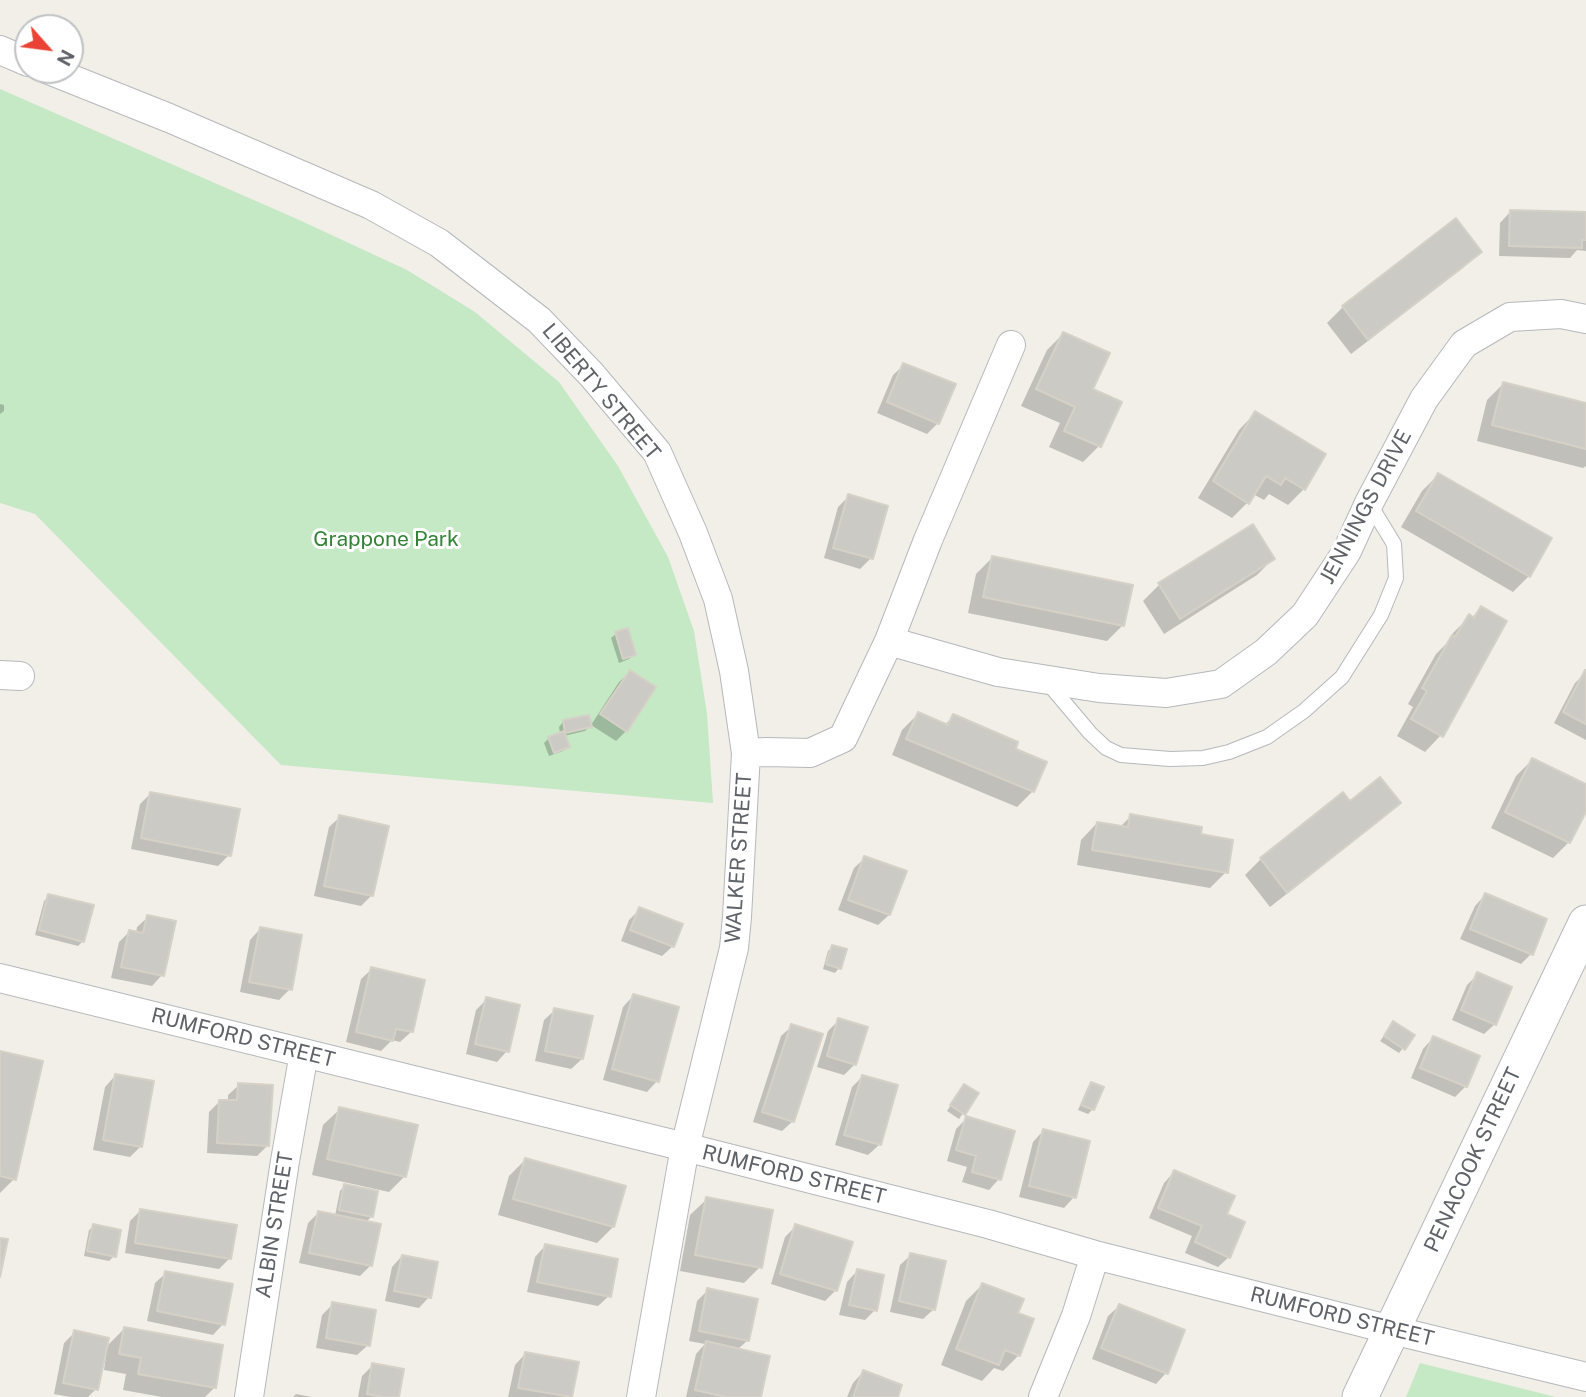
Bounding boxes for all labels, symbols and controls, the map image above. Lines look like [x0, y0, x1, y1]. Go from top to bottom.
north arrow [14, 14, 84, 84]
text: N [53, 46, 79, 70]
street label: LIBERTY STREET [537, 319, 665, 465]
street label: JENNINGS DRIVE [1315, 426, 1417, 588]
park label: Grappone Park [313, 527, 459, 553]
street label: WALKER STREET [720, 772, 758, 944]
street label: RUMFORD STREET [149, 1003, 337, 1073]
street label: PENACOOK STREET [1419, 1064, 1527, 1256]
street label: RUMFORD STREET [700, 1140, 888, 1210]
street label: ALBIN STREET [251, 1150, 299, 1300]
street label: RUMFORD STREET [1248, 1282, 1436, 1352]

